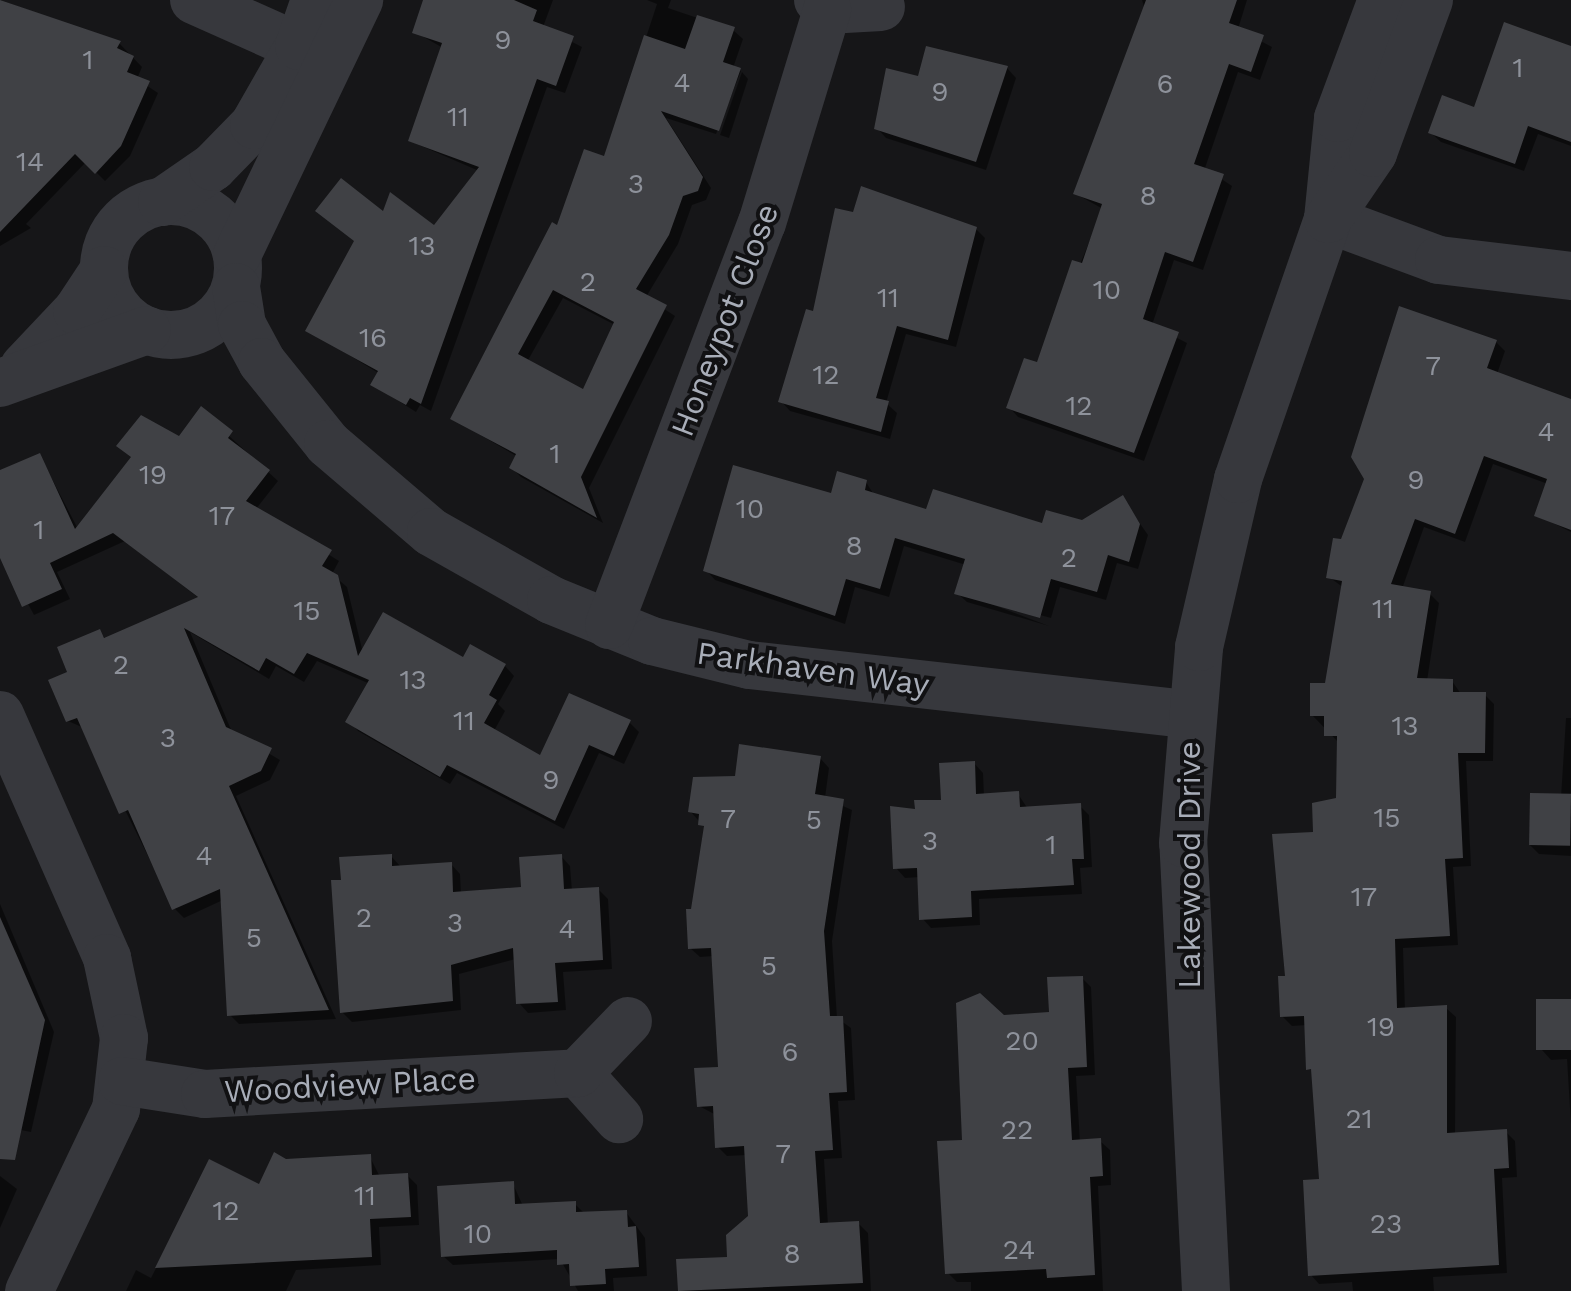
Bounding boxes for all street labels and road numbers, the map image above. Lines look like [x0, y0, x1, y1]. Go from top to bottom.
street label: Honeypot Close [663, 198, 787, 442]
street label: Parkhaven Way [694, 634, 932, 704]
street label: Lakewood Drive [1170, 741, 1208, 989]
street label: Woodview Place [223, 1059, 477, 1111]

